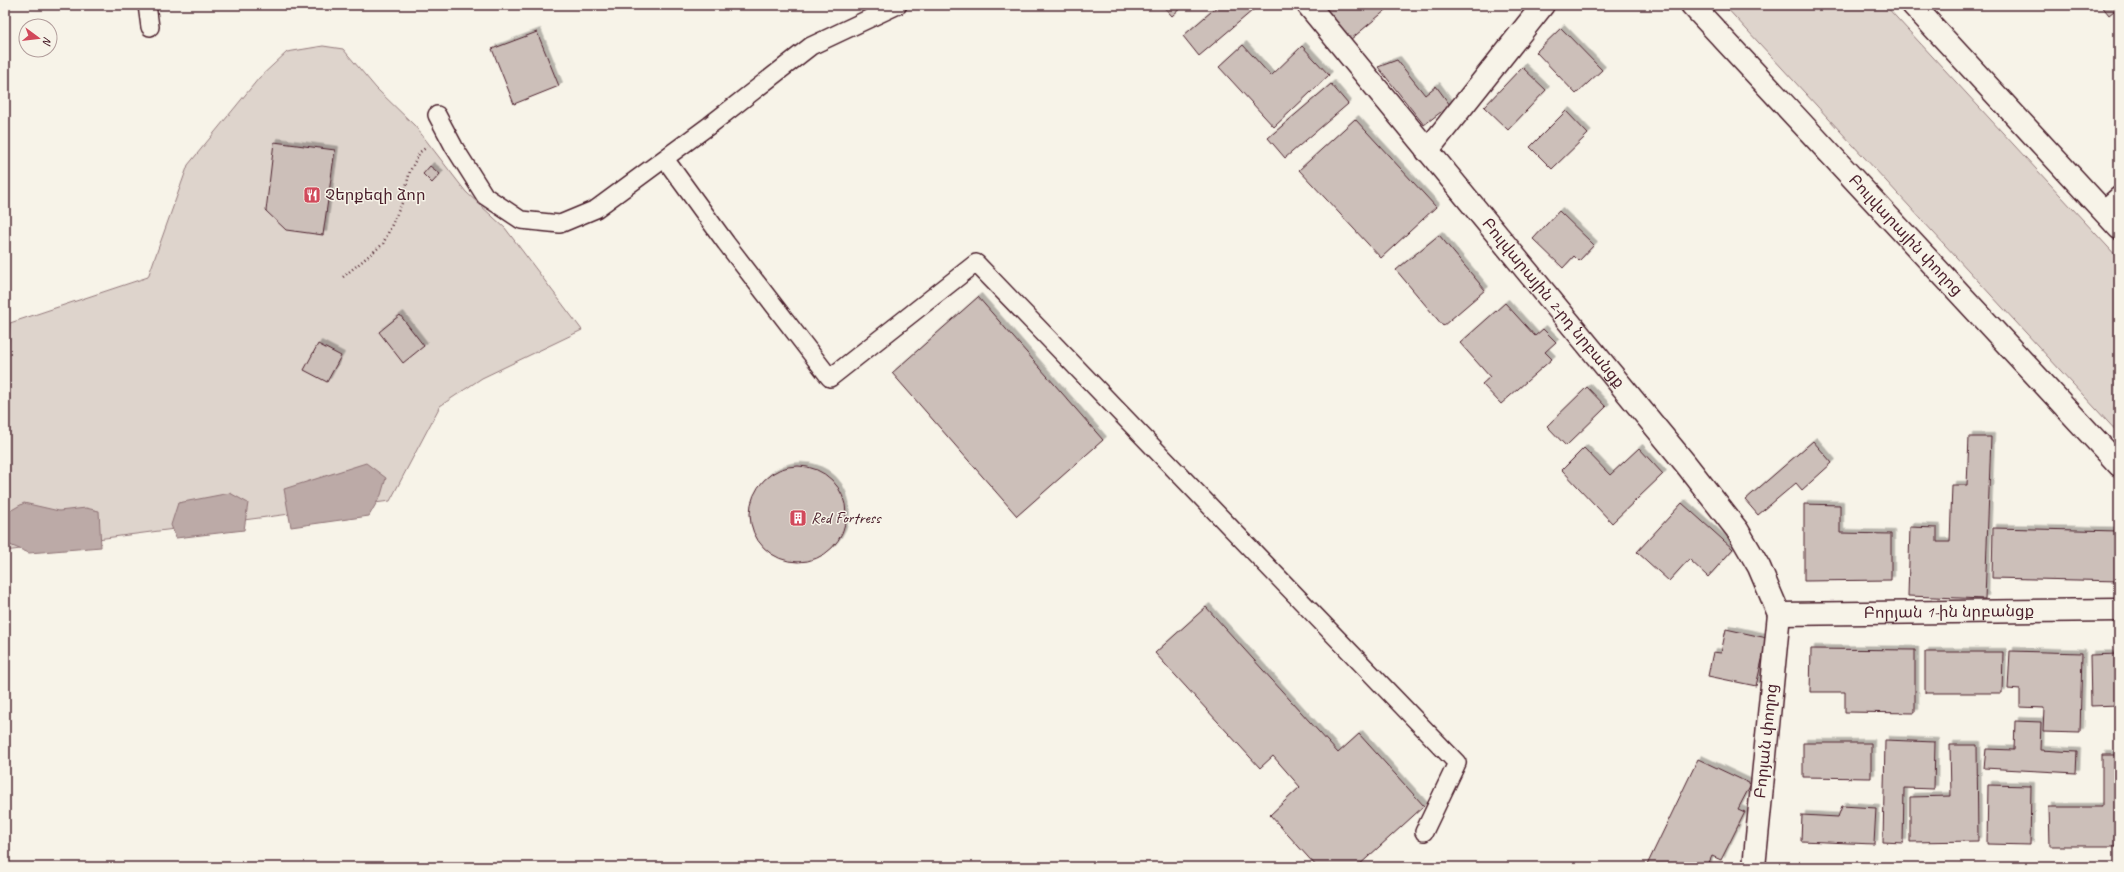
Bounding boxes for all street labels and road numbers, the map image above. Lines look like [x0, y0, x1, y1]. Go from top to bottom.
street label: Բուլվարային փողոց [1844, 170, 1967, 300]
street label: Բուլվարային 2-րդ նրբանցք [1478, 214, 1629, 392]
street label: Բորյան 1-ին նրբանցք [1864, 601, 2034, 623]
street label: Բորյան փողոց [1750, 683, 1782, 799]

